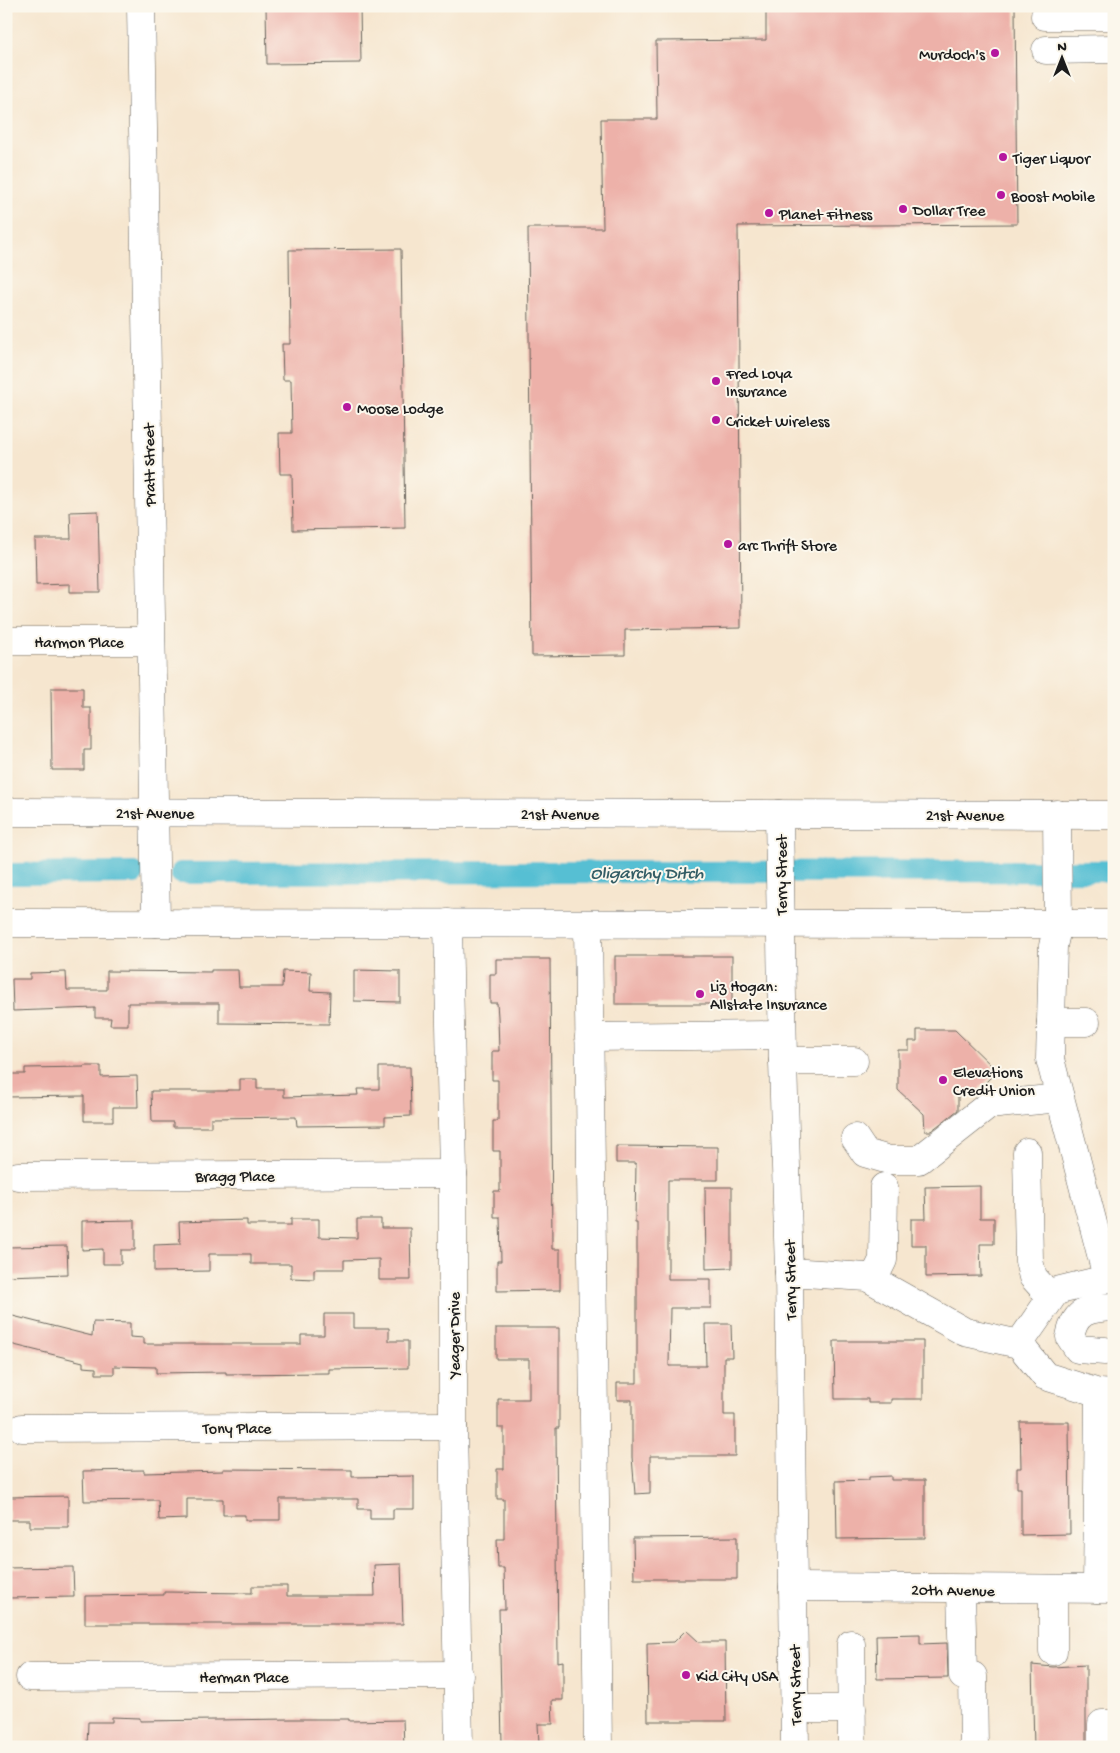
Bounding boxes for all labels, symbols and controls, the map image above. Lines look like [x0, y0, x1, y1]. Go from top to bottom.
north arrow [1038, 32, 1088, 82]
text: N [1057, 39, 1067, 56]
place label: Murdoch's [919, 47, 986, 66]
marker: Murdoch's [989, 47, 1001, 59]
marker: Tiger Liquor [997, 151, 1009, 163]
place label: Tiger Liquor [1012, 151, 1091, 170]
marker: Boost Mobile [995, 189, 1007, 201]
place label: Boost Mobile [1010, 189, 1096, 208]
marker: Dollar Tree [897, 203, 909, 215]
place label: Dollar Tree [912, 203, 986, 222]
marker: Planet Fitness [763, 207, 775, 219]
place label: Planet Fitness [778, 207, 873, 226]
place label: Fred Loya Insurance [725, 366, 793, 403]
marker: Fred Loya Insurance [710, 375, 722, 387]
marker: Moose Lodge [341, 401, 353, 413]
place label: Moose Lodge [357, 401, 444, 420]
marker: Cricket Wireless [710, 414, 722, 426]
place label: Cricket Wireless [726, 414, 831, 433]
street label: Pratt Street [141, 422, 162, 508]
marker: arc Thrift Store [722, 538, 734, 550]
place label: arc Thrift Store [738, 538, 838, 557]
street label: Harmon Place [34, 635, 125, 654]
street label: 21st Avenue [116, 806, 195, 825]
street label: 21st Avenue [521, 807, 600, 826]
street label: 21st Avenue [926, 808, 1005, 827]
street label: Terry Street [774, 834, 793, 916]
water label: Oligarchy Ditch [591, 864, 704, 885]
place label: Liz Hogan: Allstate Insurance [710, 979, 828, 1016]
marker: Liz Hogan: Allstate Insurance [694, 988, 706, 1000]
place label: Elevations Credit Union [953, 1065, 1035, 1102]
marker: Elevations Credit Union [937, 1074, 949, 1086]
street label: Bragg Place [194, 1169, 276, 1188]
street label: Terry Street [782, 1238, 803, 1321]
street label: Yeager Drive [447, 1291, 466, 1380]
street label: Tony Place [202, 1421, 272, 1440]
street label: 20th Avenue [911, 1582, 996, 1603]
street label: Terry Street [787, 1643, 808, 1726]
marker: Kid City USA [680, 1669, 692, 1681]
place label: Kid City USA [696, 1669, 779, 1688]
street label: Herman Place [199, 1670, 290, 1689]

